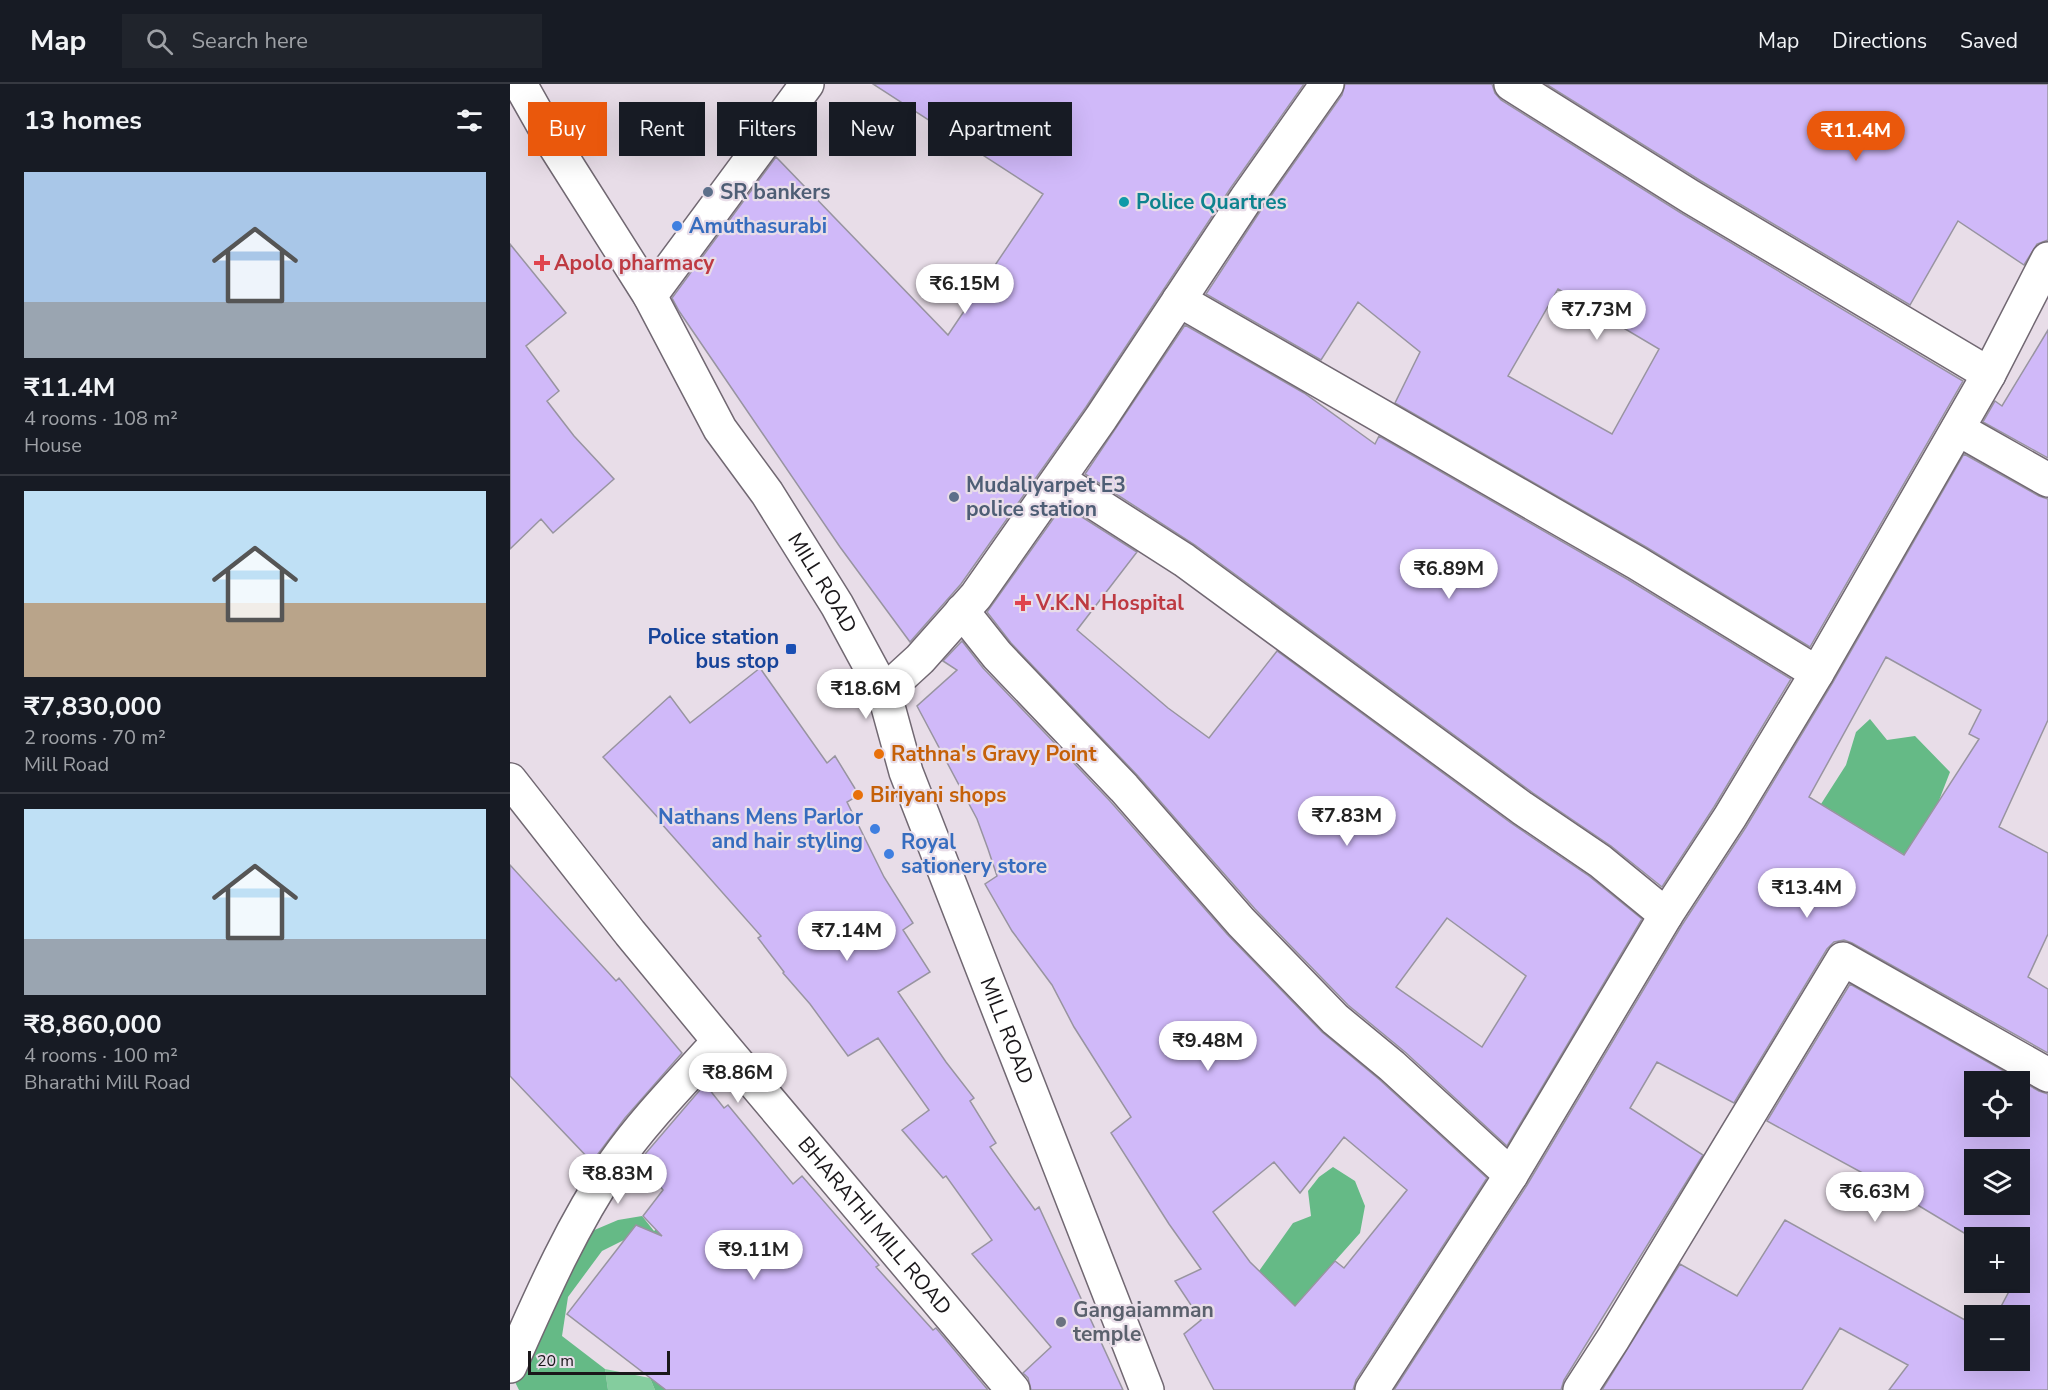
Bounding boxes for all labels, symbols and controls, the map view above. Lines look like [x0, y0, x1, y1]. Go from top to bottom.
search box [122, 14, 542, 68]
text: Map [30, 22, 86, 60]
icon: search [143, 25, 176, 58]
text: Search here [191, 26, 308, 56]
text: Map [1758, 27, 1799, 55]
text: Directions [1832, 27, 1927, 55]
text: Saved [1960, 27, 2018, 55]
chip: Buy [528, 102, 607, 156]
chip: Rent [619, 102, 705, 156]
chip: Filters [717, 102, 817, 156]
chip: New [829, 102, 916, 156]
chip: Apartment [928, 102, 1072, 156]
text: 13 homes [24, 103, 142, 138]
icon: filters [453, 104, 486, 137]
pin: ₹11.4M [1807, 111, 1905, 162]
text: ₹11.4M [1821, 117, 1891, 144]
place label: SR bankers [720, 178, 831, 206]
marker: SR bankers [701, 185, 715, 199]
place label: Police Quartres [1136, 188, 1287, 216]
marker: Police Quartres [1117, 195, 1131, 209]
icon: home [201, 211, 309, 319]
place label: Amuthasurabi [689, 212, 827, 240]
marker: Amuthasurabi [670, 219, 684, 233]
place label: Apolo pharmacy [554, 249, 715, 277]
marker: Apolo pharmacy [535, 256, 549, 270]
pin: ₹6.15M [916, 264, 1014, 315]
text: ₹6.15M [930, 270, 1000, 297]
pin: ₹7.73M [1548, 290, 1646, 341]
text: ₹7.73M [1562, 296, 1632, 323]
text: ₹11.4M [24, 370, 115, 405]
text: 4 rooms · 108 m² [24, 405, 178, 432]
text: House [24, 432, 82, 459]
place label: Mudaliyarpet E3 police station [966, 471, 1126, 523]
marker: Mudaliyarpet E3 police station [947, 490, 961, 504]
street label: MILL ROAD [781, 527, 863, 638]
icon: home [201, 530, 309, 638]
pin: ₹6.89M [1400, 549, 1498, 600]
text: ₹6.89M [1414, 555, 1484, 582]
place label: V.K.N. Hospital [1035, 589, 1184, 617]
marker: V.K.N. Hospital [1014, 594, 1032, 612]
place label: Police station bus stop [647, 623, 779, 675]
marker: Police station bus stop [784, 642, 798, 656]
pin: ₹18.6M [817, 669, 915, 720]
text: ₹18.6M [831, 675, 901, 702]
text: ₹7,830,000 [24, 689, 162, 724]
text: 2 rooms · 70 m² [24, 724, 166, 751]
place label: Rathna's Gravy Point [891, 740, 1097, 768]
marker: Rathna's Gravy Point [872, 747, 886, 761]
text: Mill Road [24, 751, 109, 778]
place label: Biriyani shops [870, 781, 1007, 809]
marker: Biriyani shops [851, 788, 865, 802]
pin: ₹7.83M [1298, 796, 1396, 847]
text: ₹7.83M [1312, 802, 1382, 829]
place label: Nathans Mens Parlor and hair styling [658, 803, 864, 855]
marker: Nathans Mens Parlor and hair styling [868, 822, 882, 836]
place label: Royal sationery store [901, 828, 1047, 880]
marker: Royal sationery store [882, 847, 896, 861]
icon: home [201, 848, 309, 956]
pin: ₹13.4M [1758, 868, 1856, 919]
text: ₹13.4M [1772, 874, 1842, 901]
pin: ₹7.14M [798, 911, 896, 962]
text: ₹7.14M [812, 917, 882, 944]
street label: MILL ROAD [973, 973, 1040, 1088]
text: ₹8,860,000 [24, 1007, 162, 1042]
pin: ₹9.48M [1159, 1021, 1257, 1072]
text: ₹9.48M [1173, 1027, 1243, 1054]
text: 4 rooms · 100 m² [24, 1042, 178, 1069]
pin: ₹8.86M [689, 1053, 787, 1104]
text: ₹8.86M [703, 1059, 773, 1086]
text: Bharathi Mill Road [24, 1069, 191, 1096]
map controls [1964, 1071, 2030, 1371]
button: locate [1964, 1071, 2030, 1137]
street label: BHARATHI MILL ROAD [792, 1131, 958, 1321]
button: layers [1964, 1149, 2030, 1215]
pin: ₹8.83M [569, 1154, 667, 1205]
text: ₹8.83M [583, 1160, 653, 1187]
pin: ₹6.63M [1826, 1172, 1924, 1223]
text: ₹6.63M [1840, 1178, 1910, 1205]
button: + [1964, 1227, 2030, 1293]
pin: ₹9.11M [705, 1230, 803, 1281]
text: ₹9.11M [719, 1236, 789, 1263]
place label: Gangaiamman temple [1073, 1296, 1214, 1348]
button: − [1964, 1305, 2030, 1371]
marker: Gangaiamman temple [1054, 1315, 1068, 1329]
scale bar [528, 1348, 670, 1376]
text: 20 m [537, 1350, 574, 1372]

